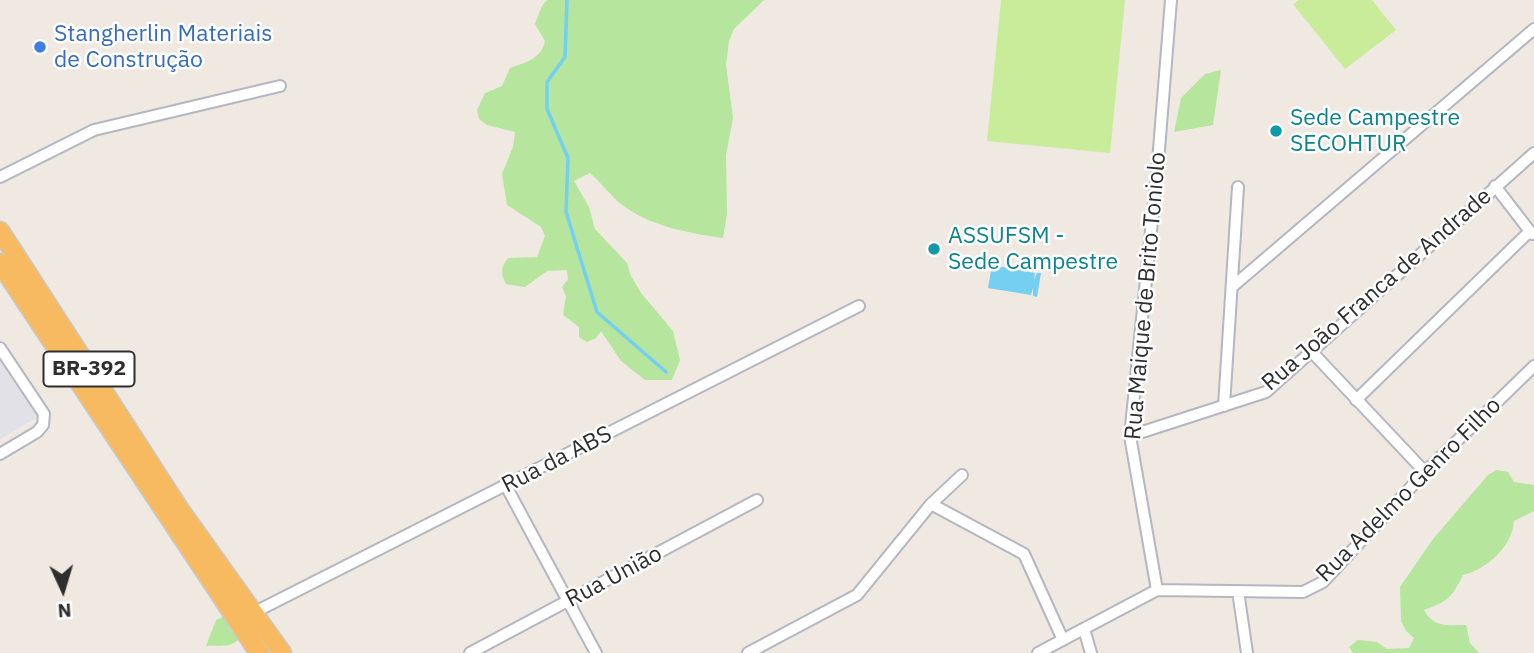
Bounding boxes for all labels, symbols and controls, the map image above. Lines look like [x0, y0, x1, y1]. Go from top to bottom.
place label: Stangherlin Materiais de Construção [54, 20, 273, 74]
marker: Stangherlin Materiais de Construção [32, 39, 48, 55]
place label: Sede Campestre SECOHTUR [1290, 104, 1460, 158]
marker: Sede Campestre SECOHTUR [1268, 123, 1284, 139]
street label: Rua Maique de Brito Toniolo [1120, 151, 1172, 441]
street label: Rua João Franca de Andrade [1257, 183, 1497, 397]
place label: ASSUFSM - Sede Campestre [948, 222, 1118, 276]
marker: ASSUFSM - Sede Campestre [926, 241, 942, 257]
road number: BR-392 [43, 352, 134, 386]
street label: Rua Adelmo Genro Filho [1311, 392, 1507, 588]
street label: Rua da ABS [497, 421, 617, 499]
street label: Rua União [561, 540, 667, 614]
north arrow [28, 555, 98, 625]
text: N [57, 598, 72, 623]

